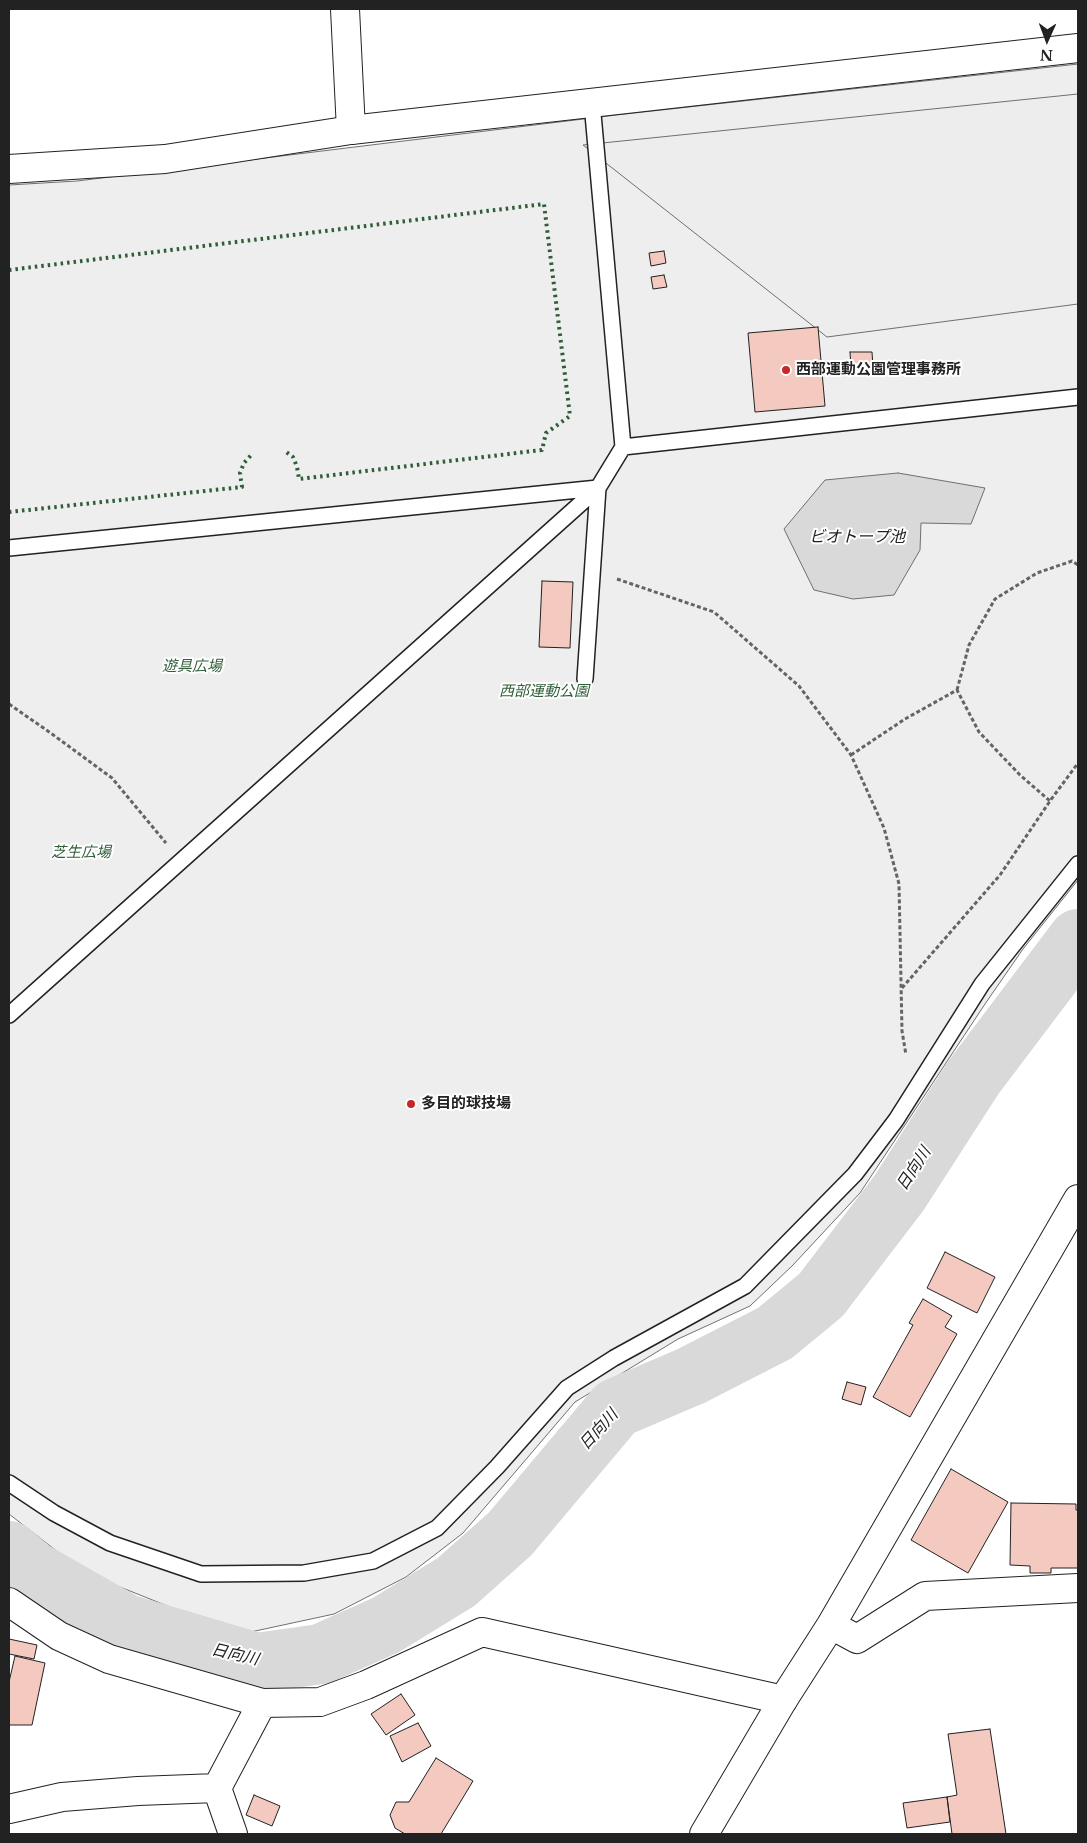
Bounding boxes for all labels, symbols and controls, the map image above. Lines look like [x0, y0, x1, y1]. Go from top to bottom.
north arrow [1022, 15, 1072, 65]
text: N [1040, 46, 1053, 64]
place label: 西部運動公園管理事務所 [796, 361, 961, 379]
marker: 西部運動公園管理事務所 [780, 364, 792, 376]
water label: ビオトープ池 [809, 527, 905, 547]
park label: 遊具広場 [162, 658, 222, 676]
park label: 西部運動公園 [499, 683, 589, 701]
park label: 芝生広場 [51, 844, 111, 862]
place label: 多目的球技場 [421, 1095, 511, 1113]
marker: 多目的球技場 [405, 1098, 417, 1110]
water label: 日向川 [893, 1144, 935, 1194]
water label: 日向川 [576, 1406, 622, 1454]
water label: 日向川 [209, 1640, 261, 1670]

